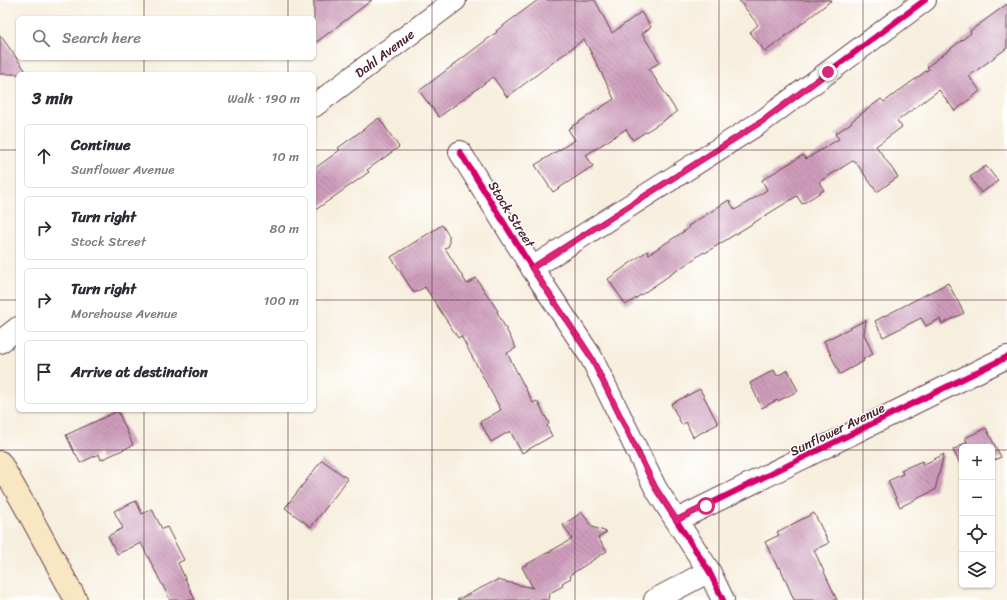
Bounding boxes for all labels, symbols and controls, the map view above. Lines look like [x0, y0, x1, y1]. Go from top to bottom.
search box [16, 16, 316, 60]
street label: Dahl Avenue [350, 23, 420, 84]
text: Search here [62, 25, 141, 51]
icon: search [30, 27, 52, 49]
route end [819, 63, 837, 81]
text: 3 min [32, 83, 73, 113]
text: Walk · 190 m [227, 87, 300, 110]
text: Continue [71, 132, 131, 158]
icon: ahead [33, 145, 55, 167]
text: 10 m [272, 145, 299, 168]
text: Sunflower Avenue [71, 158, 175, 181]
street label: Stock Street [482, 176, 542, 253]
text: Turn right [71, 204, 136, 230]
icon: right [33, 217, 55, 239]
text: 80 m [270, 217, 299, 240]
text: Stock Street [71, 230, 146, 253]
text: Turn right [71, 276, 136, 302]
icon: right [33, 289, 55, 311]
text: 100 m [264, 289, 299, 312]
text: Morehouse Avenue [71, 302, 177, 325]
text: Arrive at destination [71, 359, 208, 385]
icon: arrive [33, 361, 55, 383]
street label: Sunflower Avenue [786, 396, 889, 462]
map controls [959, 444, 995, 588]
button: + [959, 444, 995, 480]
button: − [959, 480, 995, 516]
route start [697, 497, 715, 515]
button: locate [959, 516, 995, 552]
button: layers [959, 552, 995, 588]

